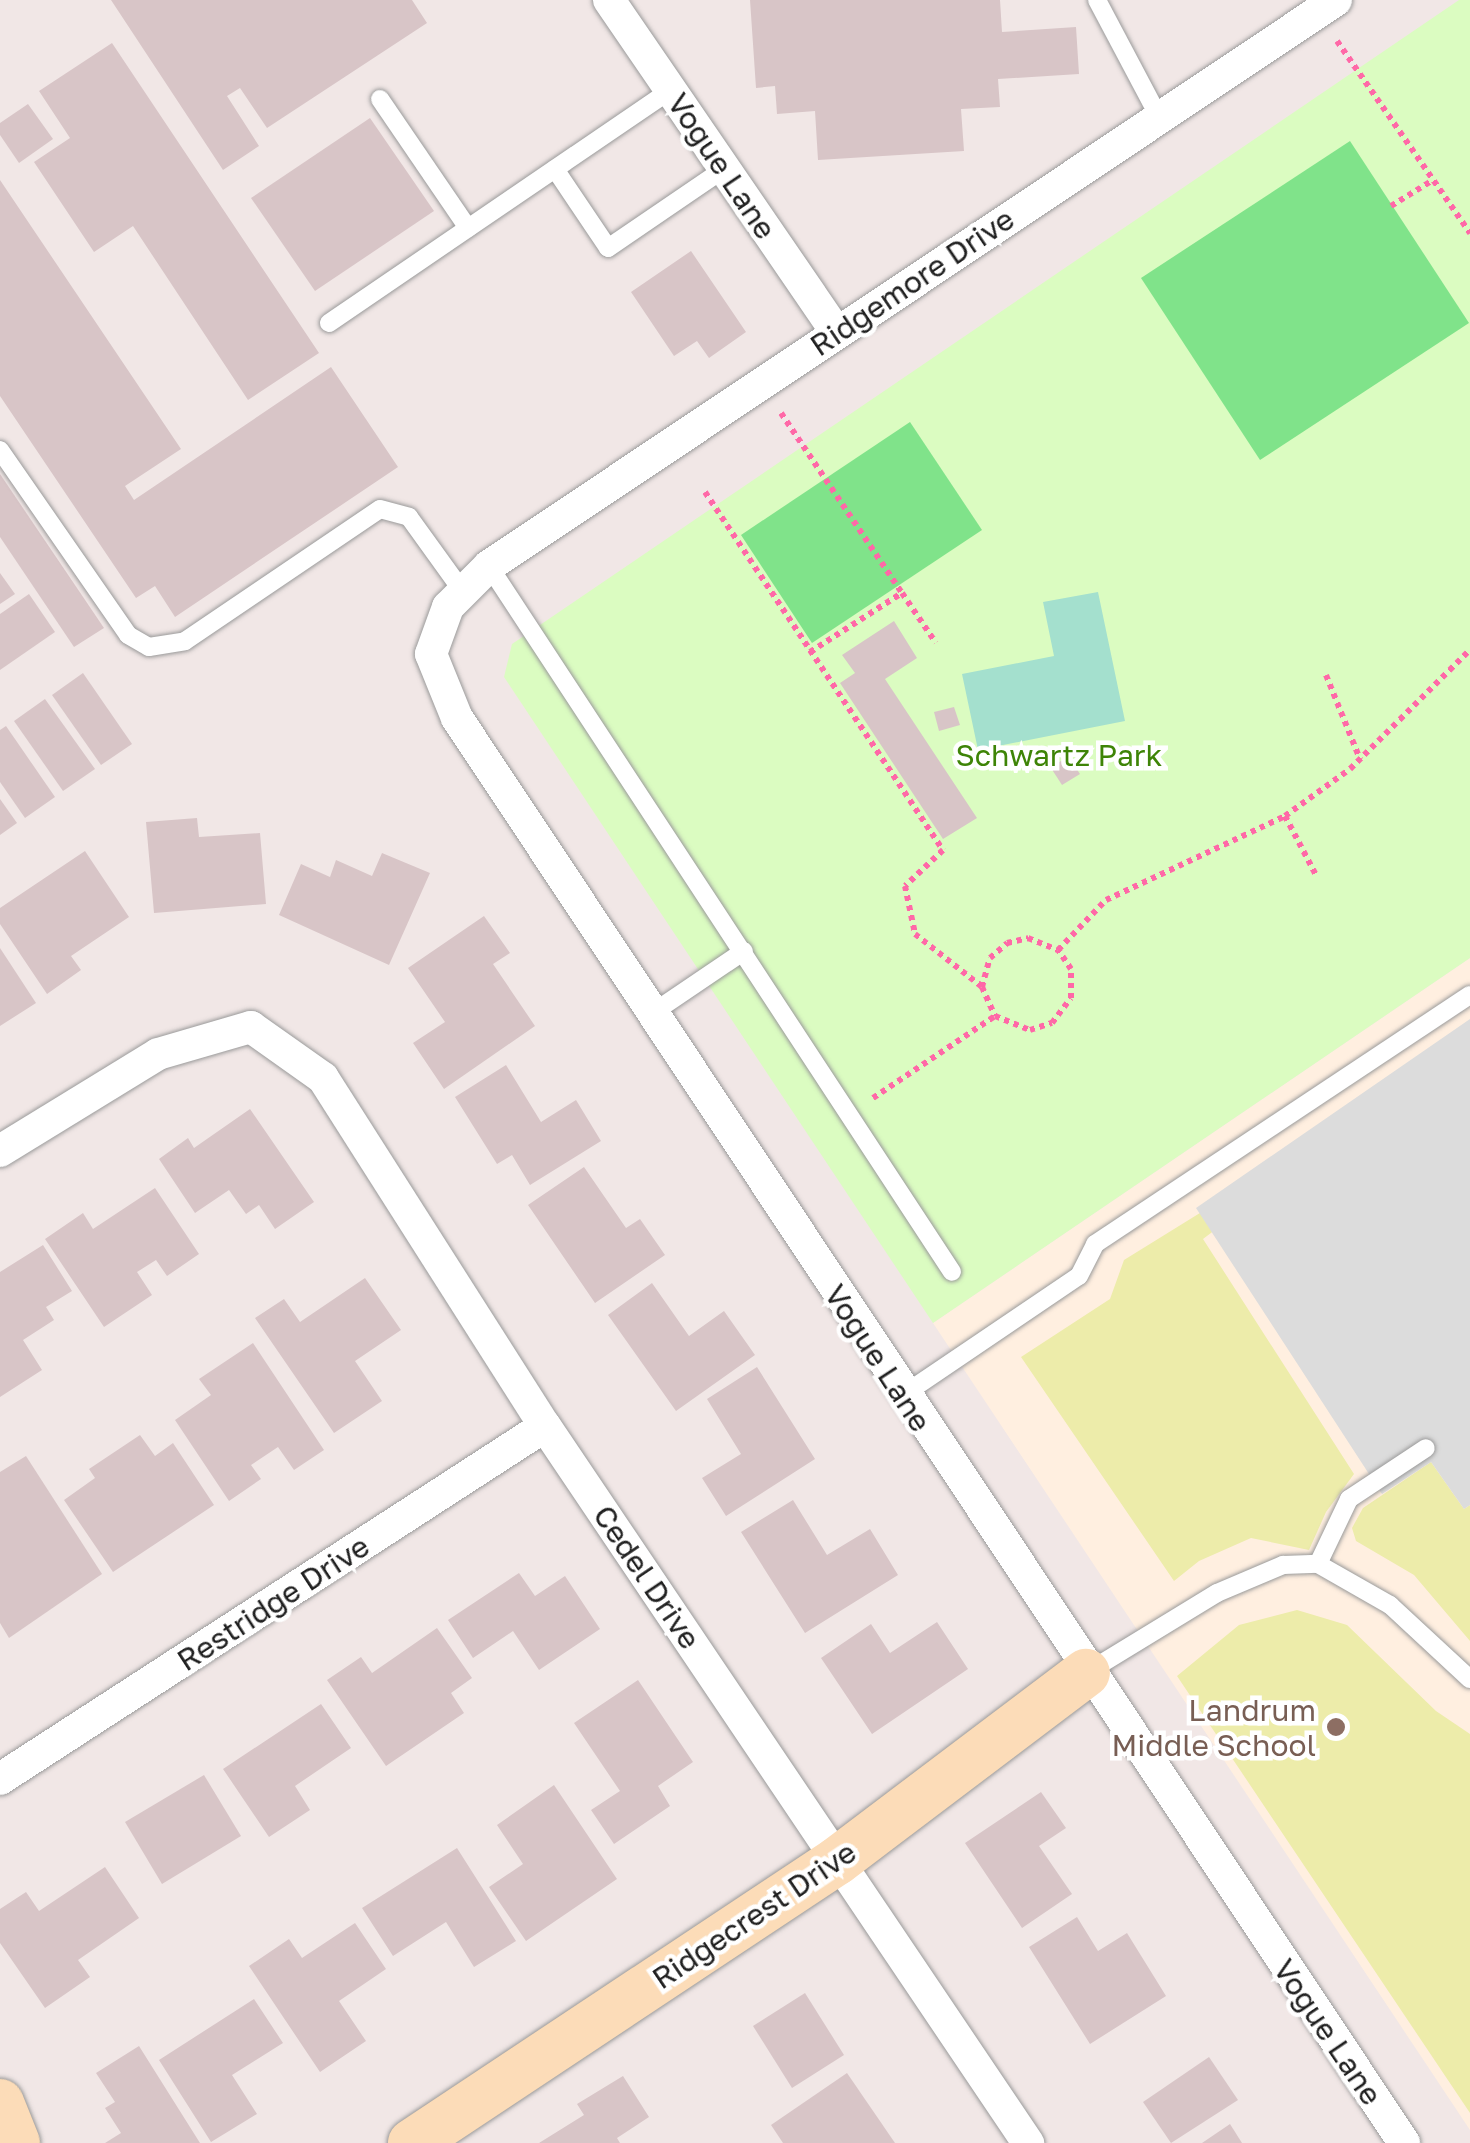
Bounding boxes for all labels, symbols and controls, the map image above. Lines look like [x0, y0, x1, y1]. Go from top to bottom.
street label: Vogue Lane [660, 86, 784, 246]
street label: Ridgemore Drive [803, 201, 1021, 363]
park label: Schwartz Park [956, 737, 1162, 773]
street label: Vogue Lane [817, 1278, 939, 1438]
street label: Cedel Drive [586, 1499, 708, 1655]
street label: Restridge Drive [170, 1528, 376, 1678]
place label: Landrum Middle School [1111, 1692, 1316, 1762]
marker: Landrum Middle School [1325, 1716, 1347, 1738]
street label: Ridgecrest Drive [645, 1834, 863, 1996]
street label: Vogue Lane [1266, 1952, 1390, 2112]

